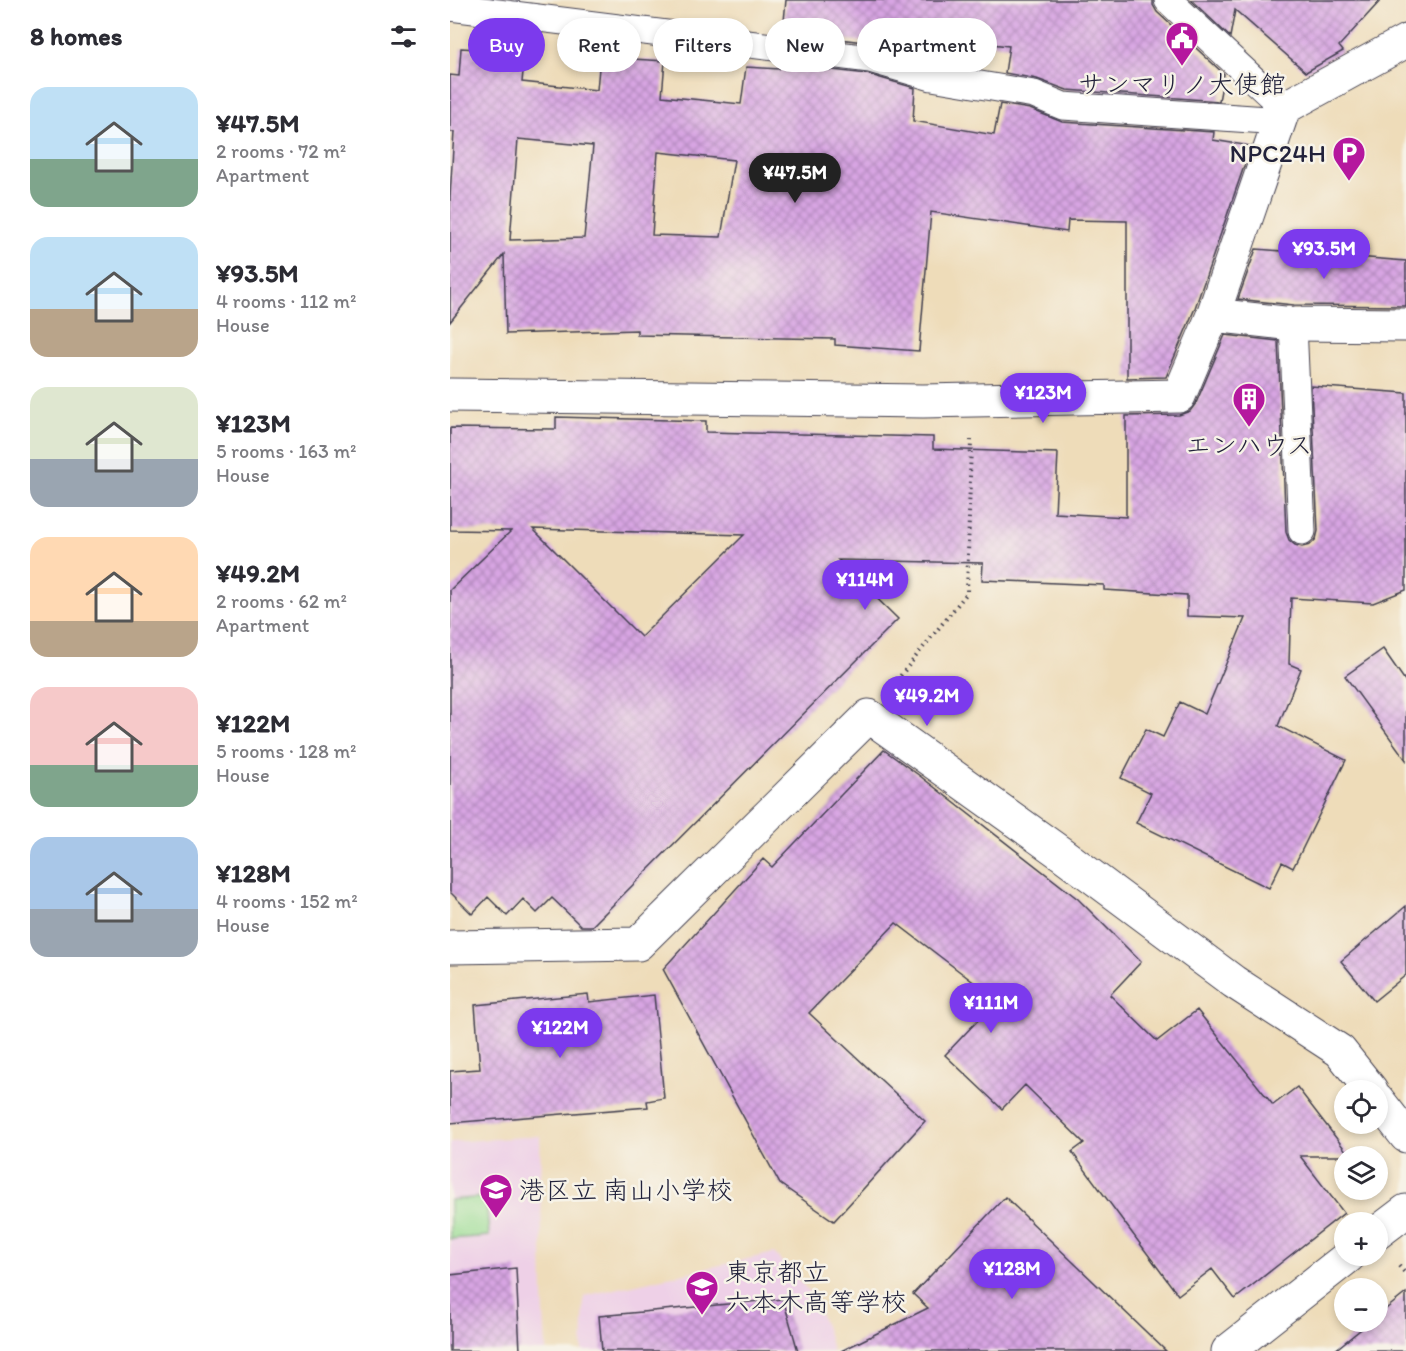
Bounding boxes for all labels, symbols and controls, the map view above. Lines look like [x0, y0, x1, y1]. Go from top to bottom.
chip: Buy [468, 18, 545, 72]
chip: Rent [557, 18, 641, 72]
chip: Filters [653, 18, 753, 72]
chip: New [765, 18, 845, 72]
chip: Apartment [857, 18, 997, 72]
text: 8 homes [30, 20, 122, 52]
icon: filters [387, 20, 420, 53]
public building icon: サンマリノ大使館 [1164, 20, 1200, 67]
place label: サンマリノ大使館 [1078, 68, 1286, 100]
text: ¥47.5M [216, 107, 300, 139]
icon: home [78, 111, 150, 183]
parking icon: NPC24H [1331, 135, 1367, 182]
place label: NPC24H [1230, 137, 1326, 169]
text: 2 rooms · 72 m² [216, 139, 346, 163]
pin: ¥47.5M [746, 153, 844, 204]
text: ¥47.5M [763, 160, 827, 184]
text: Apartment [216, 163, 309, 187]
pin: ¥93.5M [1275, 229, 1373, 280]
text: ¥93.5M [1292, 236, 1356, 260]
text: ¥93.5M [216, 257, 299, 289]
icon: home [78, 261, 150, 333]
text: 4 rooms · 112 m² [216, 289, 356, 313]
text: House [216, 313, 270, 337]
pin: ¥123M [1001, 373, 1085, 424]
text: ¥123M [1014, 380, 1072, 404]
building icon: エンハウス [1231, 381, 1267, 428]
text: ¥123M [216, 407, 291, 439]
icon: home [78, 411, 150, 483]
place label: エンハウス [1185, 429, 1313, 461]
text: 5 rooms · 163 m² [216, 439, 357, 463]
text: House [216, 463, 270, 487]
text: ¥49.2M [216, 557, 300, 589]
pin: ¥114M [823, 560, 907, 611]
icon: home [78, 561, 150, 633]
text: ¥114M [836, 567, 894, 591]
text: 2 rooms · 62 m² [216, 589, 347, 613]
text: Apartment [216, 613, 309, 637]
pin: ¥49.2M [878, 676, 976, 727]
text: ¥49.2M [895, 683, 959, 707]
text: ¥122M [216, 707, 290, 739]
icon: home [78, 711, 150, 783]
text: 5 rooms · 128 m² [216, 739, 357, 763]
text: House [216, 763, 270, 787]
text: ¥128M [216, 857, 291, 889]
icon: home [78, 861, 150, 933]
text: 4 rooms · 152 m² [216, 889, 358, 913]
text: House [216, 913, 270, 937]
pin: ¥111M [949, 983, 1033, 1034]
text: ¥111M [964, 990, 1018, 1014]
pin: ¥122M [518, 1008, 602, 1059]
text: ¥122M [531, 1015, 589, 1039]
map controls [1334, 1080, 1388, 1332]
button: locate [1334, 1080, 1388, 1134]
button: layers [1334, 1146, 1388, 1200]
school or university icon: 港区立 南山小学校 [478, 1172, 514, 1219]
place label: 港区立 南山小学校 [519, 1174, 733, 1206]
button: + [1334, 1212, 1388, 1266]
pin: ¥128M [970, 1249, 1054, 1300]
place label: 東京都立 六本木高等学校 [725, 1256, 907, 1318]
text: ¥128M [983, 1256, 1041, 1280]
school or university icon: 東京都立 六本木高等学校 [684, 1269, 720, 1316]
button: − [1334, 1278, 1388, 1332]

